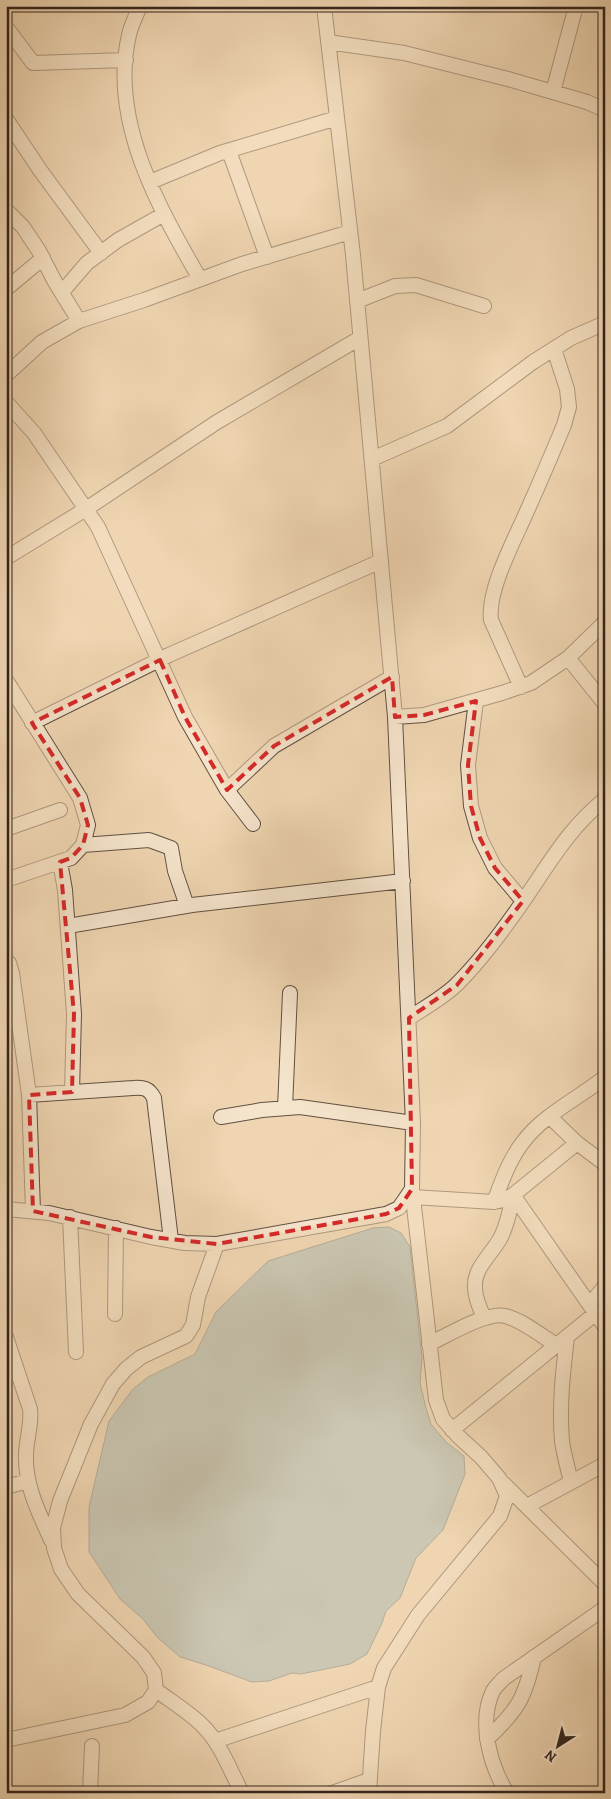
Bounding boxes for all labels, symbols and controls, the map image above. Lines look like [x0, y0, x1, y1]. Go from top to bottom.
north arrow [534, 1722, 584, 1772]
text: N [541, 1745, 560, 1767]

